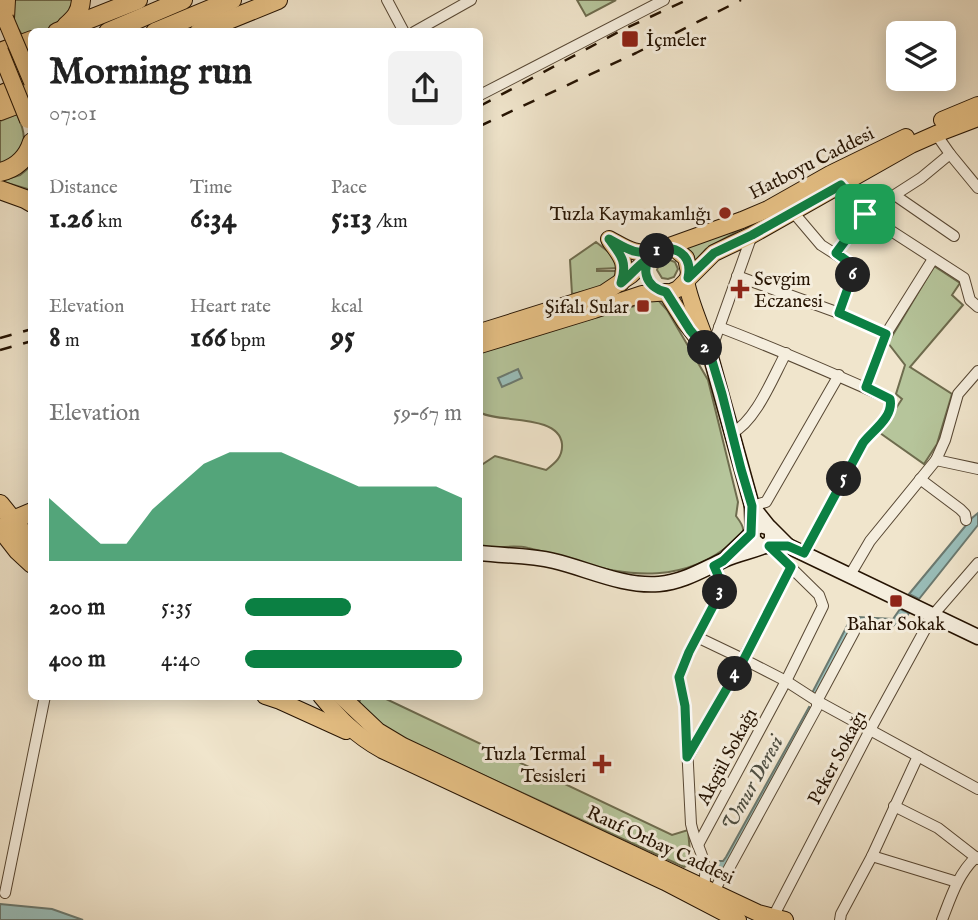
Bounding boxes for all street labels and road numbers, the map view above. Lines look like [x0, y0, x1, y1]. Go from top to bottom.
street label: Hatboyu Caddesi [745, 122, 878, 206]
street label: Akgül Sokağı [692, 704, 763, 810]
street label: Peker Sokağı [803, 707, 873, 809]
street label: Rauf Orbay Caddesi [582, 801, 738, 891]

